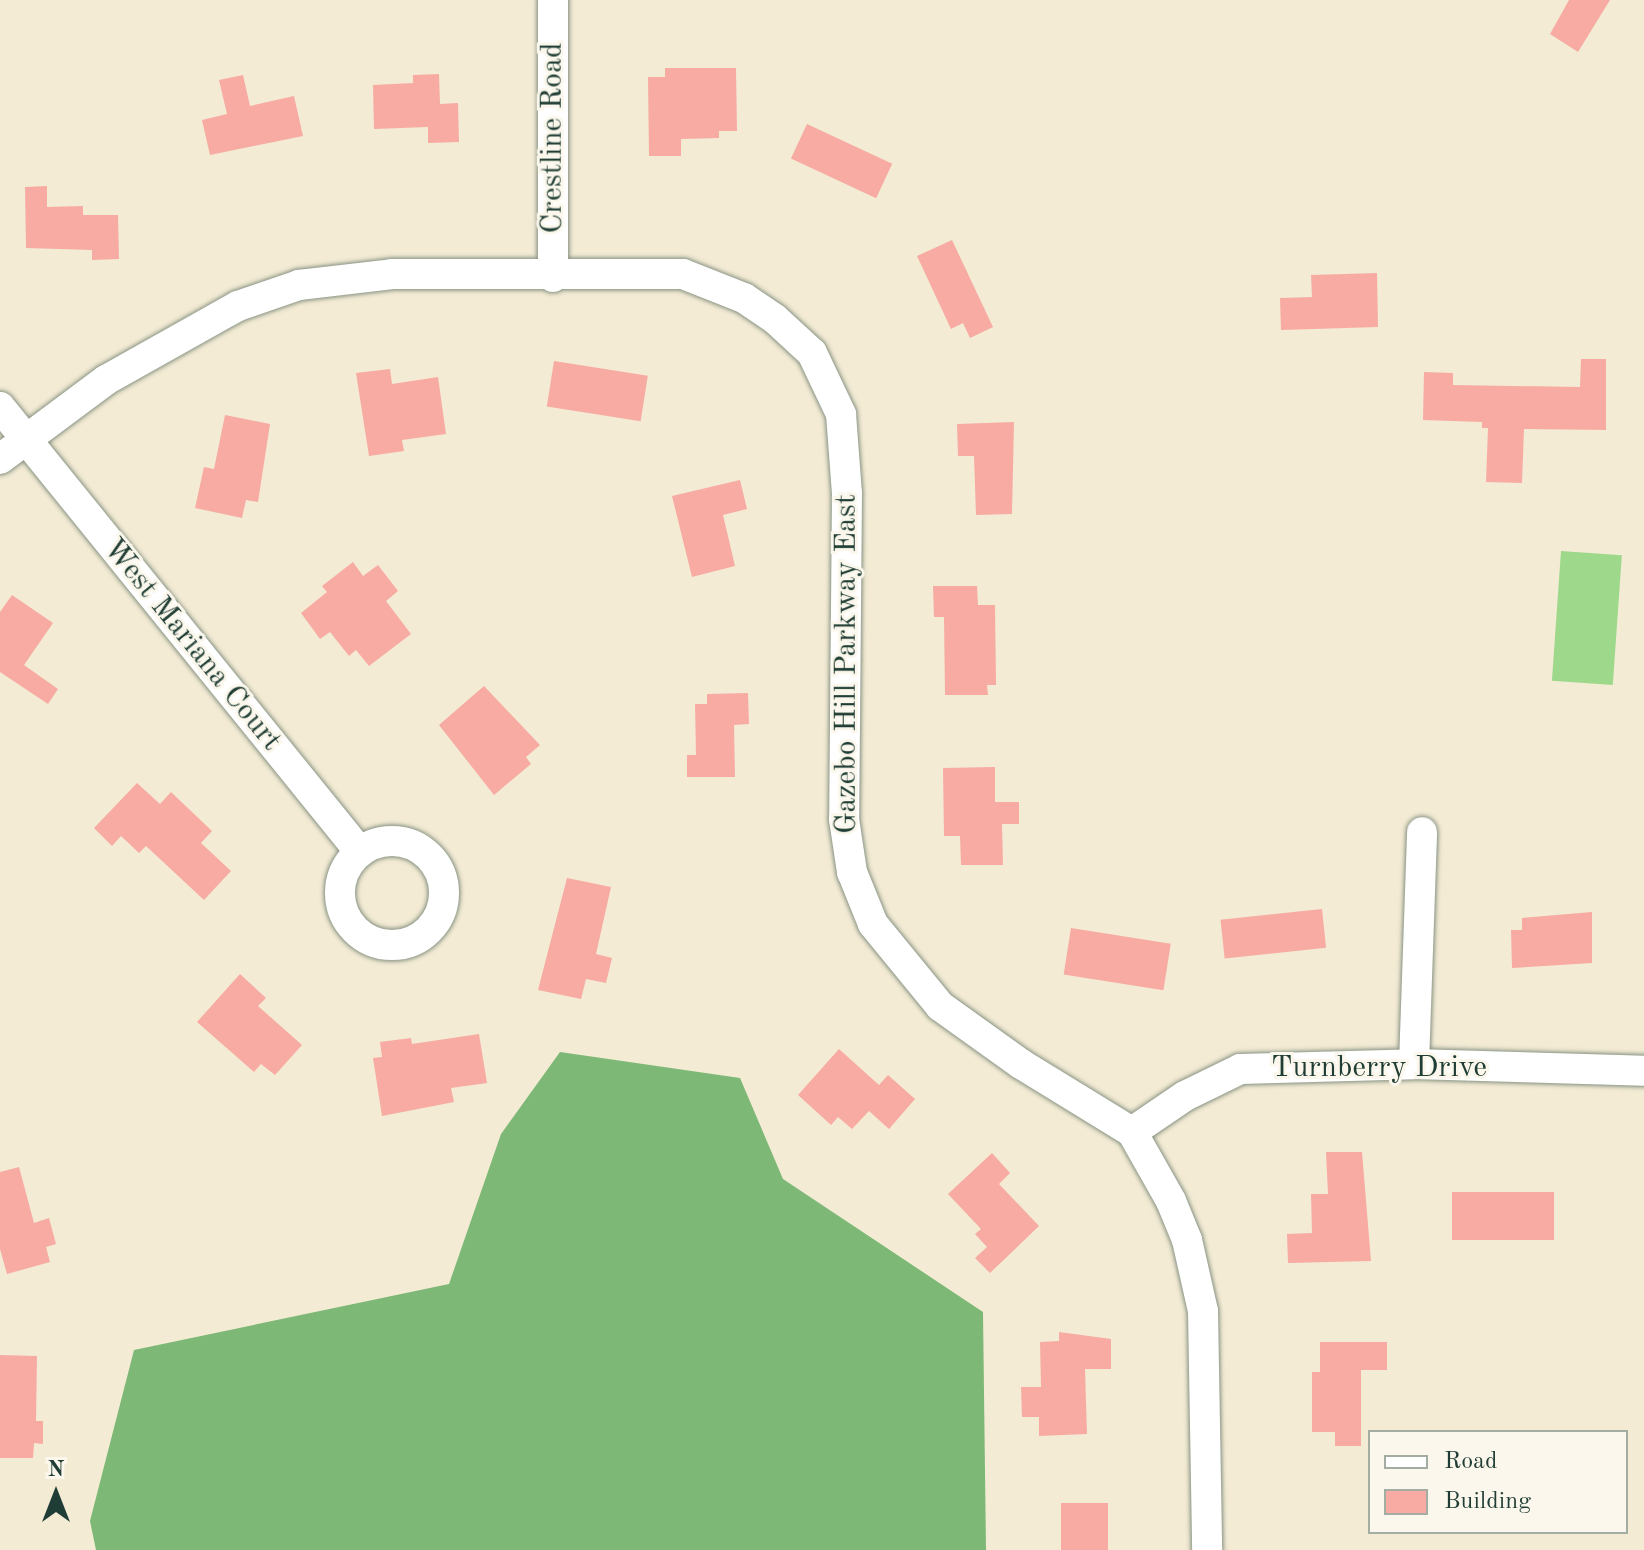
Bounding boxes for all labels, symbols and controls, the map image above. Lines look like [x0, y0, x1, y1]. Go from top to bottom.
street label: Crestline Road [535, 42, 571, 234]
street label: Gazebo Hill Parkway East [829, 494, 865, 834]
street label: West Mariana Court [95, 531, 289, 759]
street label: Turnberry Drive [1271, 1050, 1487, 1086]
legend [1368, 1430, 1628, 1534]
text: Road [1444, 1450, 1497, 1474]
north arrow [16, 1454, 96, 1534]
text: N [48, 1459, 64, 1481]
text: Building [1444, 1490, 1531, 1514]

